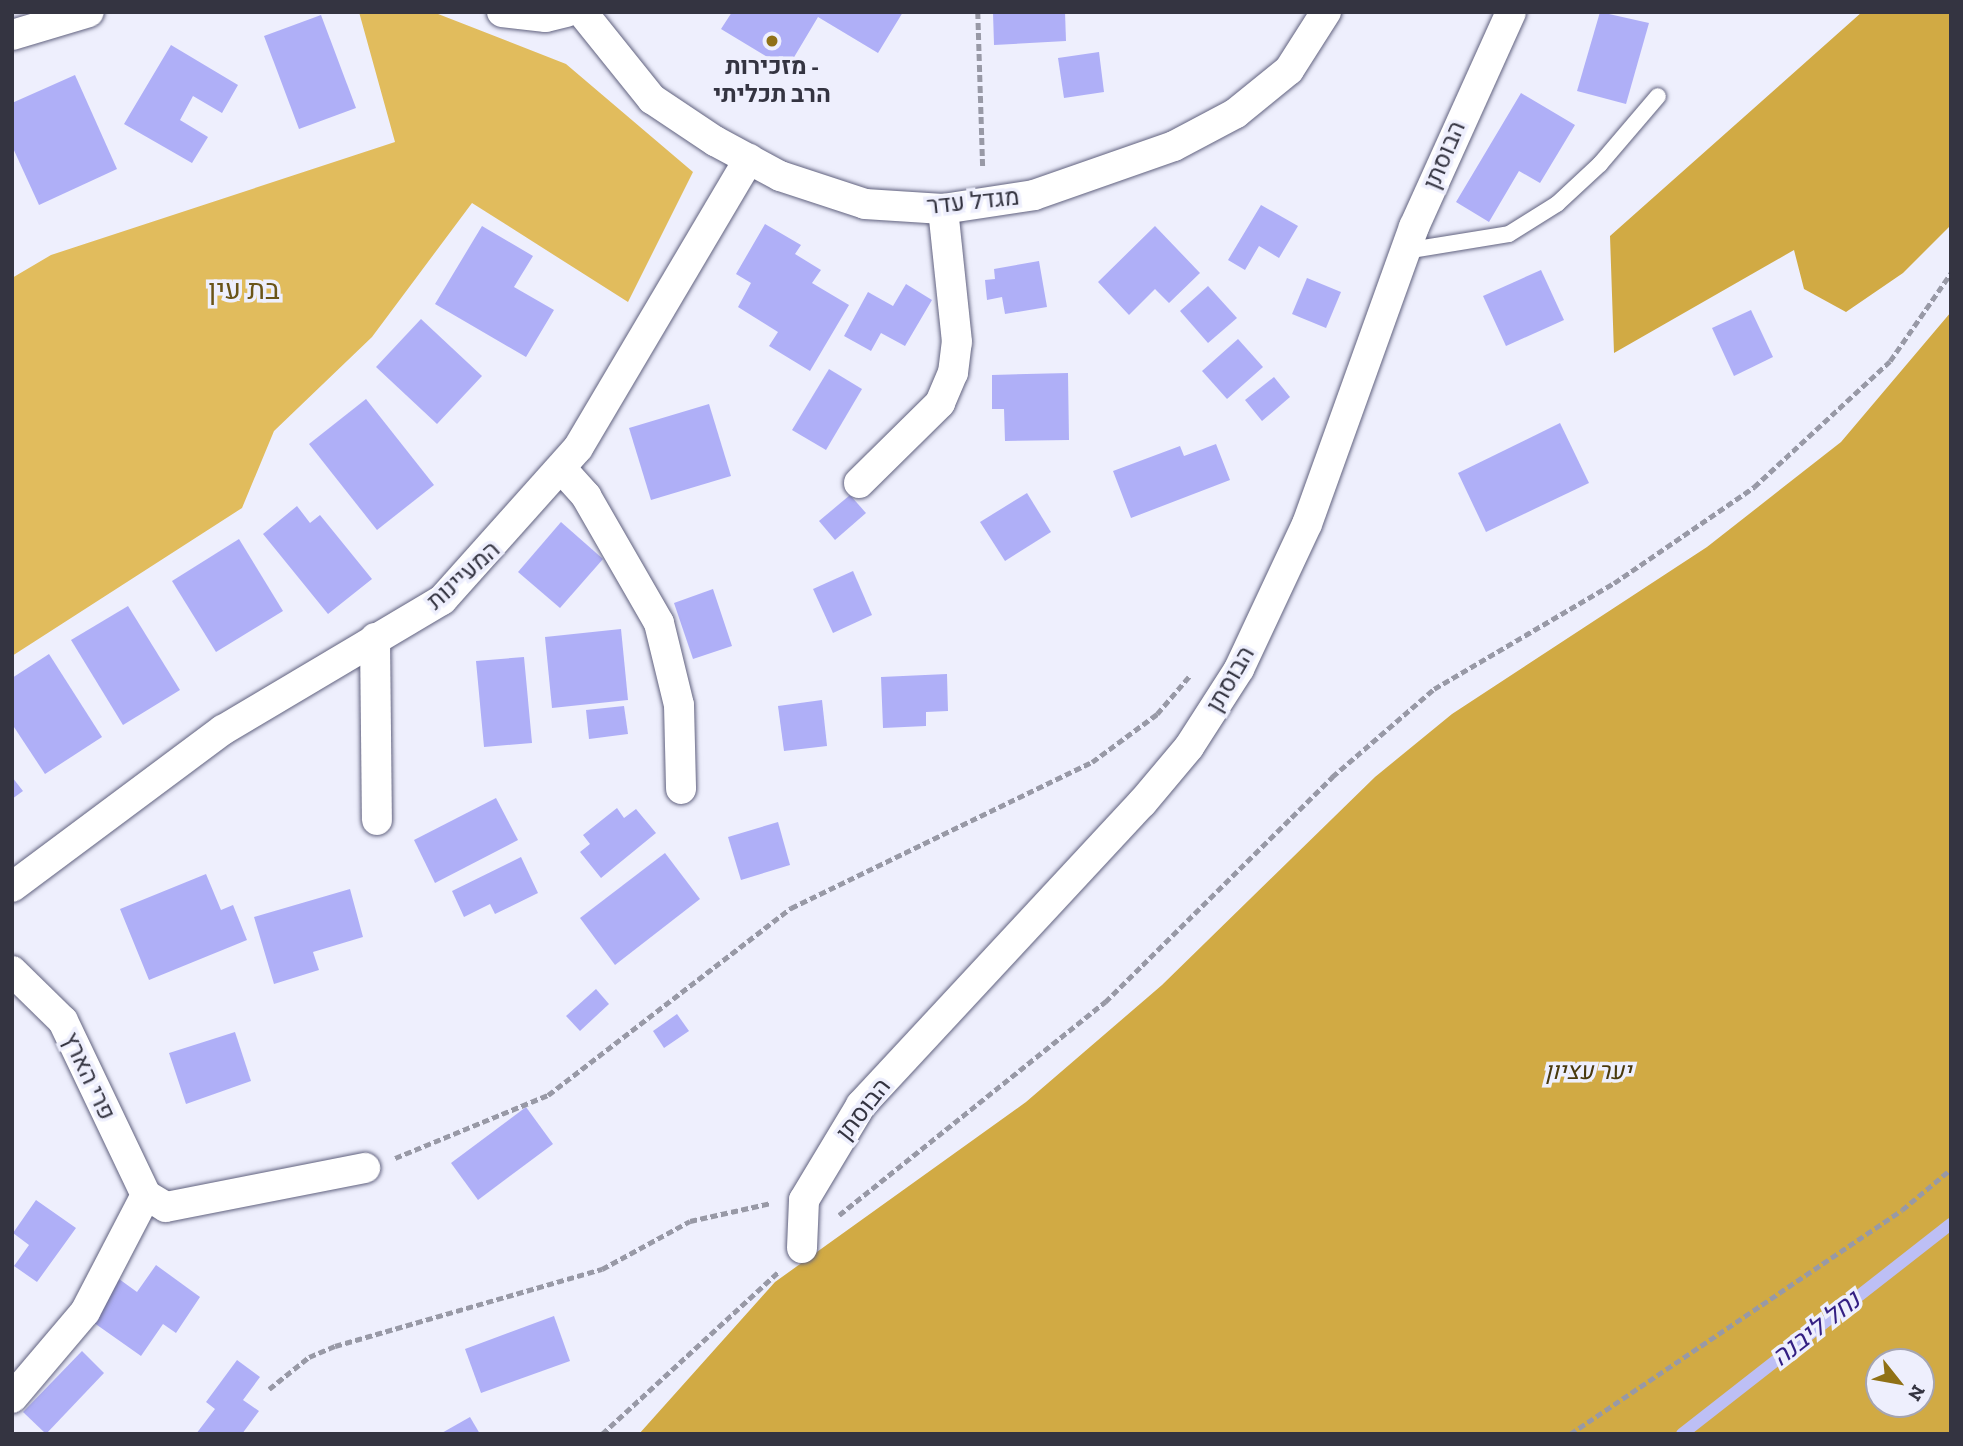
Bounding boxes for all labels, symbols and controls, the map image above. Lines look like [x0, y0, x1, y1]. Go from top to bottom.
marker: מזכירות - הרב תכליתי [764, 33, 780, 49]
place label: מזכירות - הרב תכליתי [713, 52, 831, 108]
street label: הבוסתן [1417, 117, 1471, 193]
street label: מגדל עדר [925, 182, 1021, 220]
district label: בת עין [208, 273, 280, 307]
street label: המעיינות [420, 535, 506, 615]
street label: הבוסתן [1200, 641, 1260, 717]
street label: פרי הארץ [56, 1027, 122, 1125]
park label: יער עציון [1545, 1057, 1631, 1085]
street label: הבוסתן [830, 1072, 896, 1146]
water label: נחל ליבנה [1765, 1285, 1867, 1373]
north arrow [1865, 1348, 1935, 1418]
text: N [1903, 1381, 1930, 1405]

